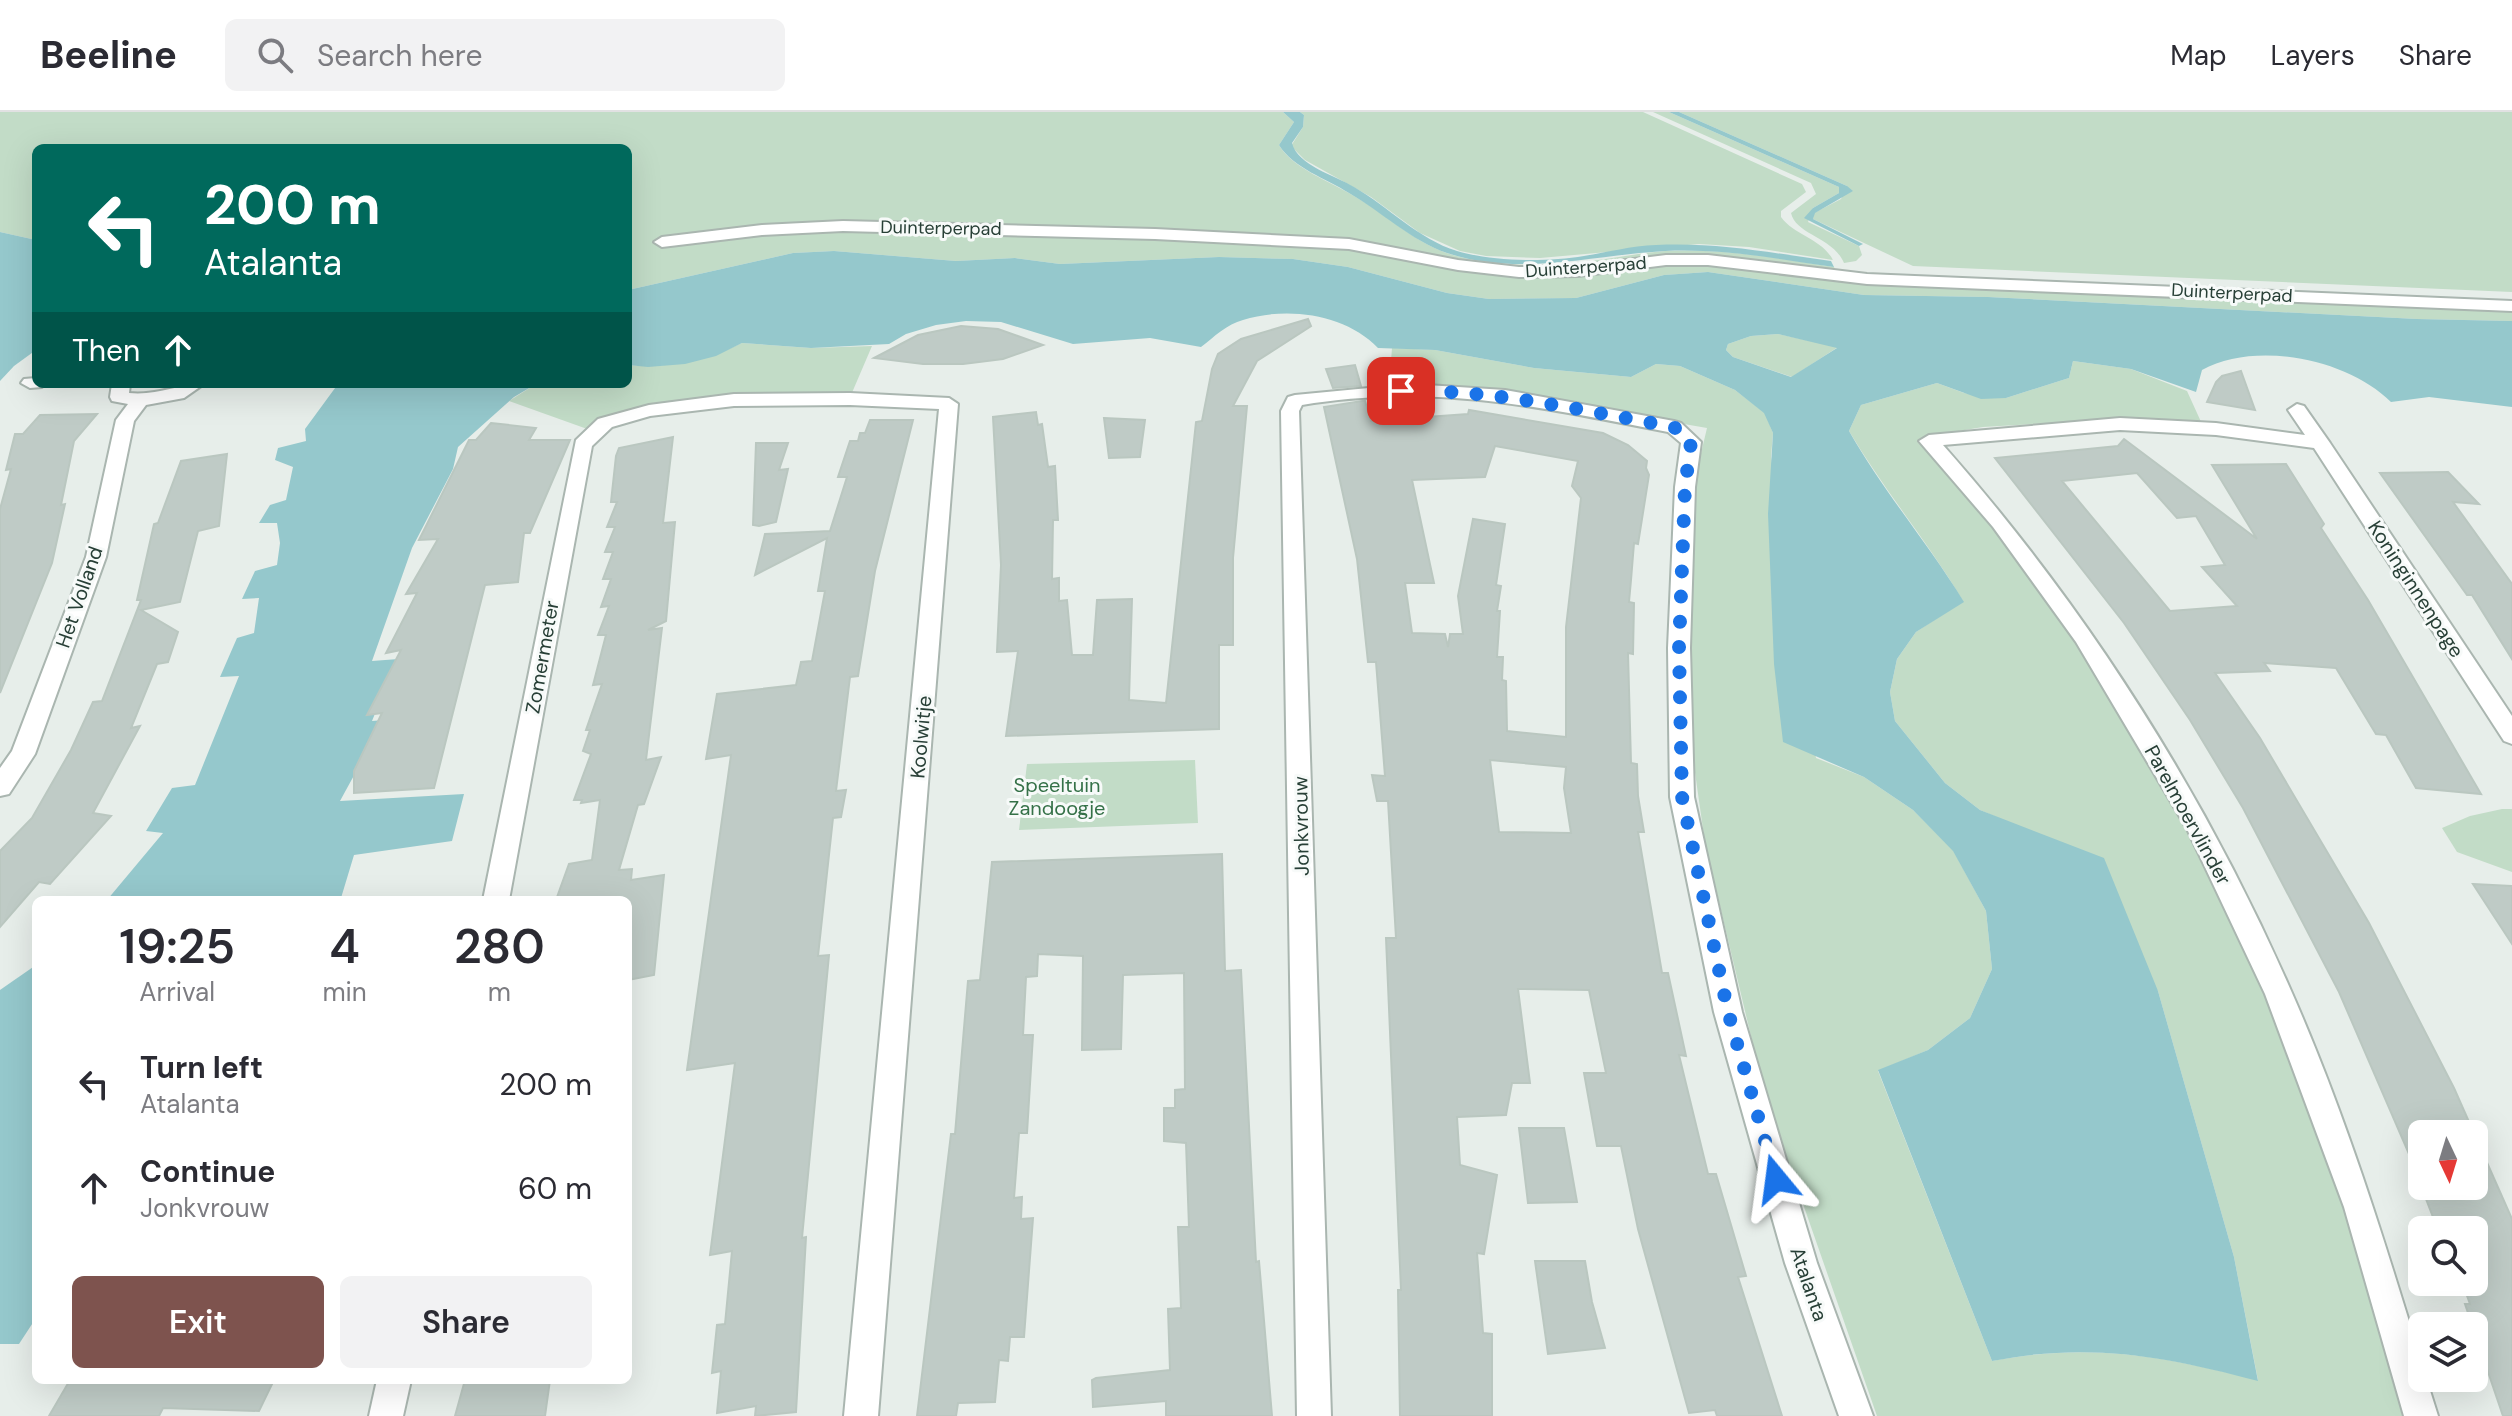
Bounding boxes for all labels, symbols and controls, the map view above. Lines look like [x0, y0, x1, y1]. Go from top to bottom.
search box [225, 19, 785, 91]
text: Beeline [40, 30, 177, 80]
icon: search [253, 33, 297, 77]
text: Search here [317, 36, 482, 75]
text: Map [2170, 37, 2227, 74]
text: Layers [2271, 37, 2355, 74]
text: Share [2399, 37, 2472, 74]
text: 200 m [204, 168, 381, 241]
icon: left [72, 176, 176, 280]
street label: Duinterperpad [880, 215, 1002, 241]
text: Atalanta [204, 239, 342, 286]
street label: Duinterperpad [1525, 251, 1647, 283]
street label: Duinterperpad [2171, 278, 2293, 308]
icon: ahead [156, 328, 200, 372]
text: Then [72, 331, 140, 370]
pin [1367, 357, 1435, 425]
icon: arrive [1379, 369, 1423, 413]
street label: Koninginnenpage [2362, 516, 2470, 662]
street label: Het Volland [50, 543, 108, 651]
street label: Zomermeter [519, 598, 565, 716]
street label: Koolwitje [904, 694, 938, 780]
street label: Parelmoervlinder [2139, 741, 2237, 889]
park label: Speeltuin Zandoogje [1009, 772, 1105, 821]
street label: Jonkvrouw [1287, 776, 1315, 876]
text: 19:25 [119, 915, 235, 978]
text: 4 [329, 915, 360, 978]
text: 280 [454, 915, 545, 978]
text: Arrival [139, 975, 215, 1009]
text: min [322, 975, 367, 1009]
text: m [488, 975, 511, 1009]
text: Turn left [140, 1048, 263, 1087]
icon: left [72, 1062, 116, 1106]
text: 200 m [499, 1065, 592, 1104]
text: Atalanta [140, 1087, 240, 1121]
north arrow [2408, 1120, 2488, 1200]
map controls [2408, 1120, 2488, 1392]
position arrow [1734, 1137, 1818, 1221]
text: Continue [140, 1152, 275, 1191]
icon: ahead [72, 1166, 116, 1210]
text: 60 m [518, 1169, 592, 1208]
text: Jonkvrouw [140, 1191, 269, 1225]
button: search [2408, 1216, 2488, 1296]
street label: Atalanta [1784, 1244, 1834, 1324]
button: Exit [72, 1276, 324, 1368]
button: Share [340, 1276, 592, 1368]
button: layers [2408, 1312, 2488, 1392]

